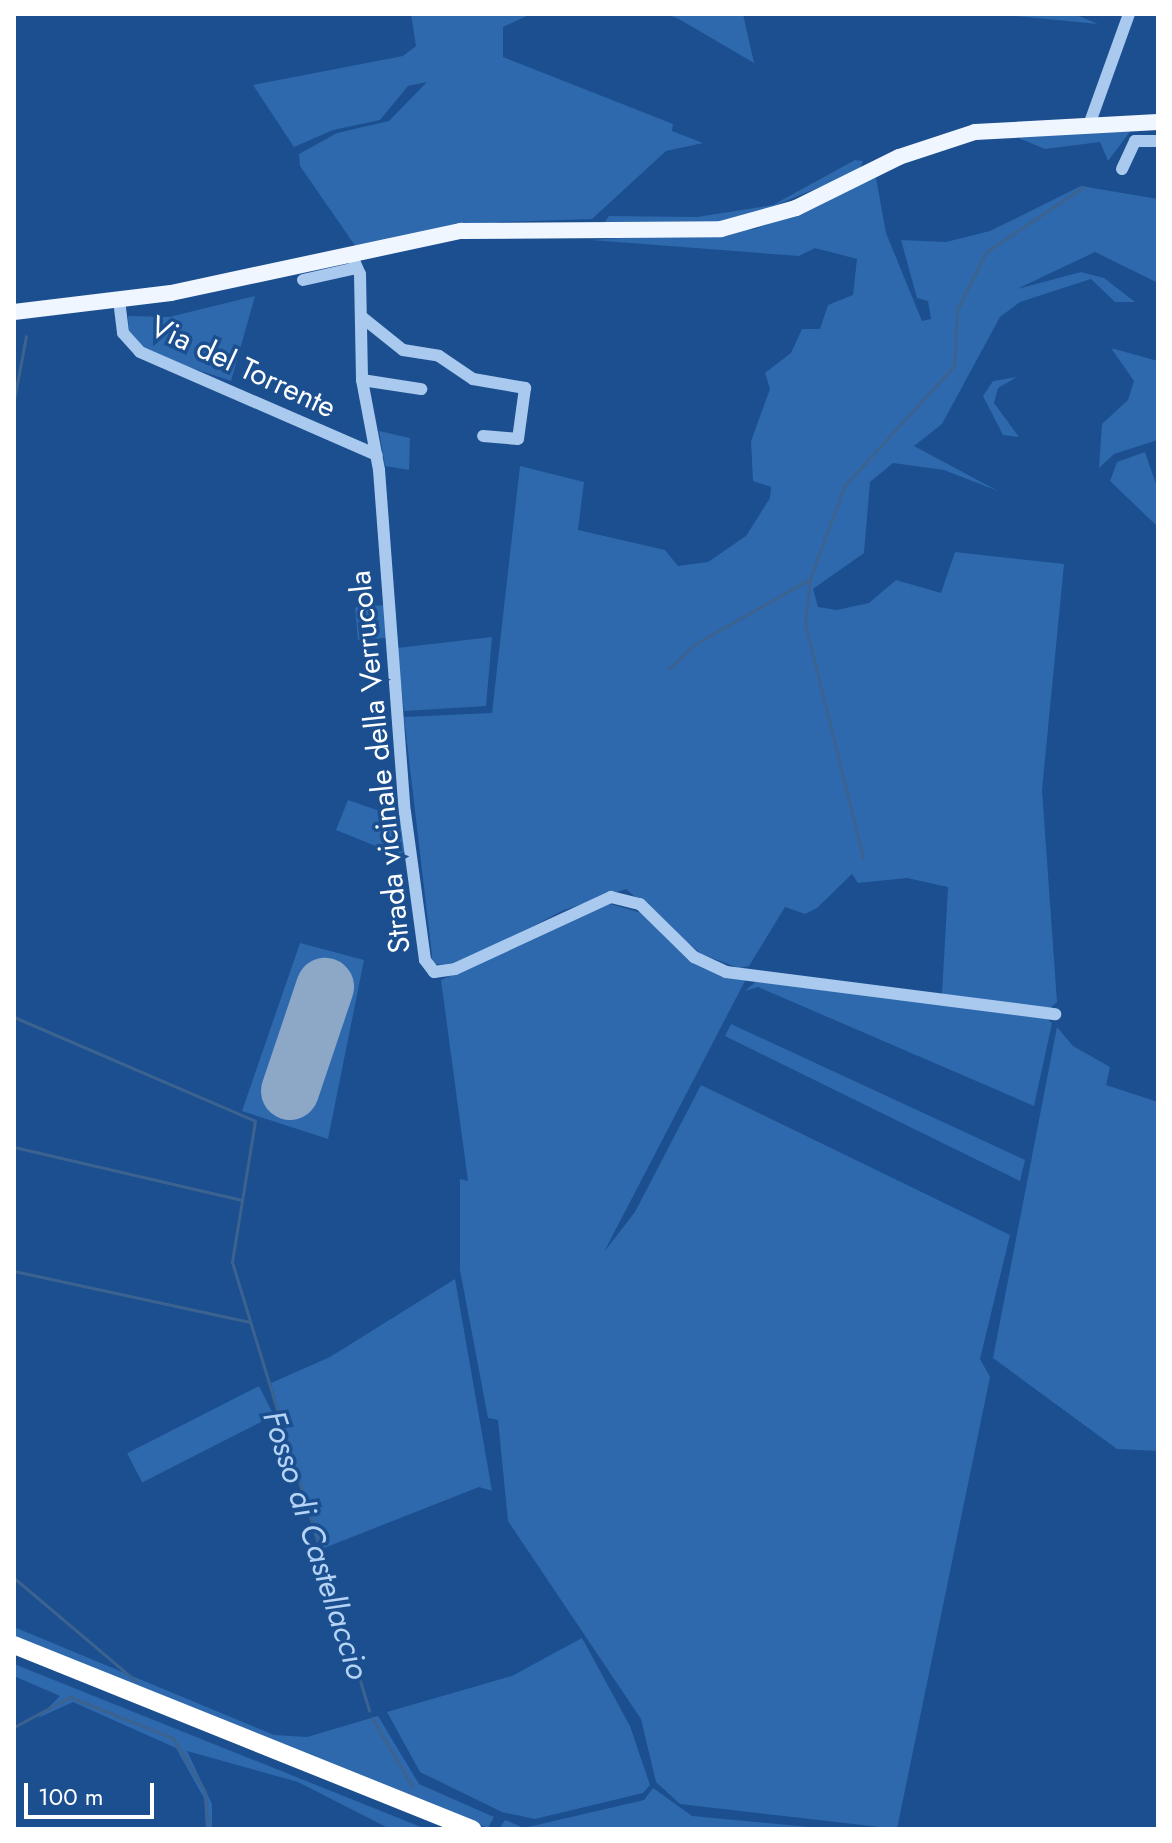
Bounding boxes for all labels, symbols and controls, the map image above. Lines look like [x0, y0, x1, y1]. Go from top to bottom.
street label: Via del Torrente [144, 308, 342, 426]
street label: Strada vicinale della Verrucola [342, 569, 418, 955]
water label: Fosso di Castellaccio [254, 1406, 378, 1684]
scale bar [28, 1767, 158, 1817]
text: 100 m [38, 1779, 104, 1814]

